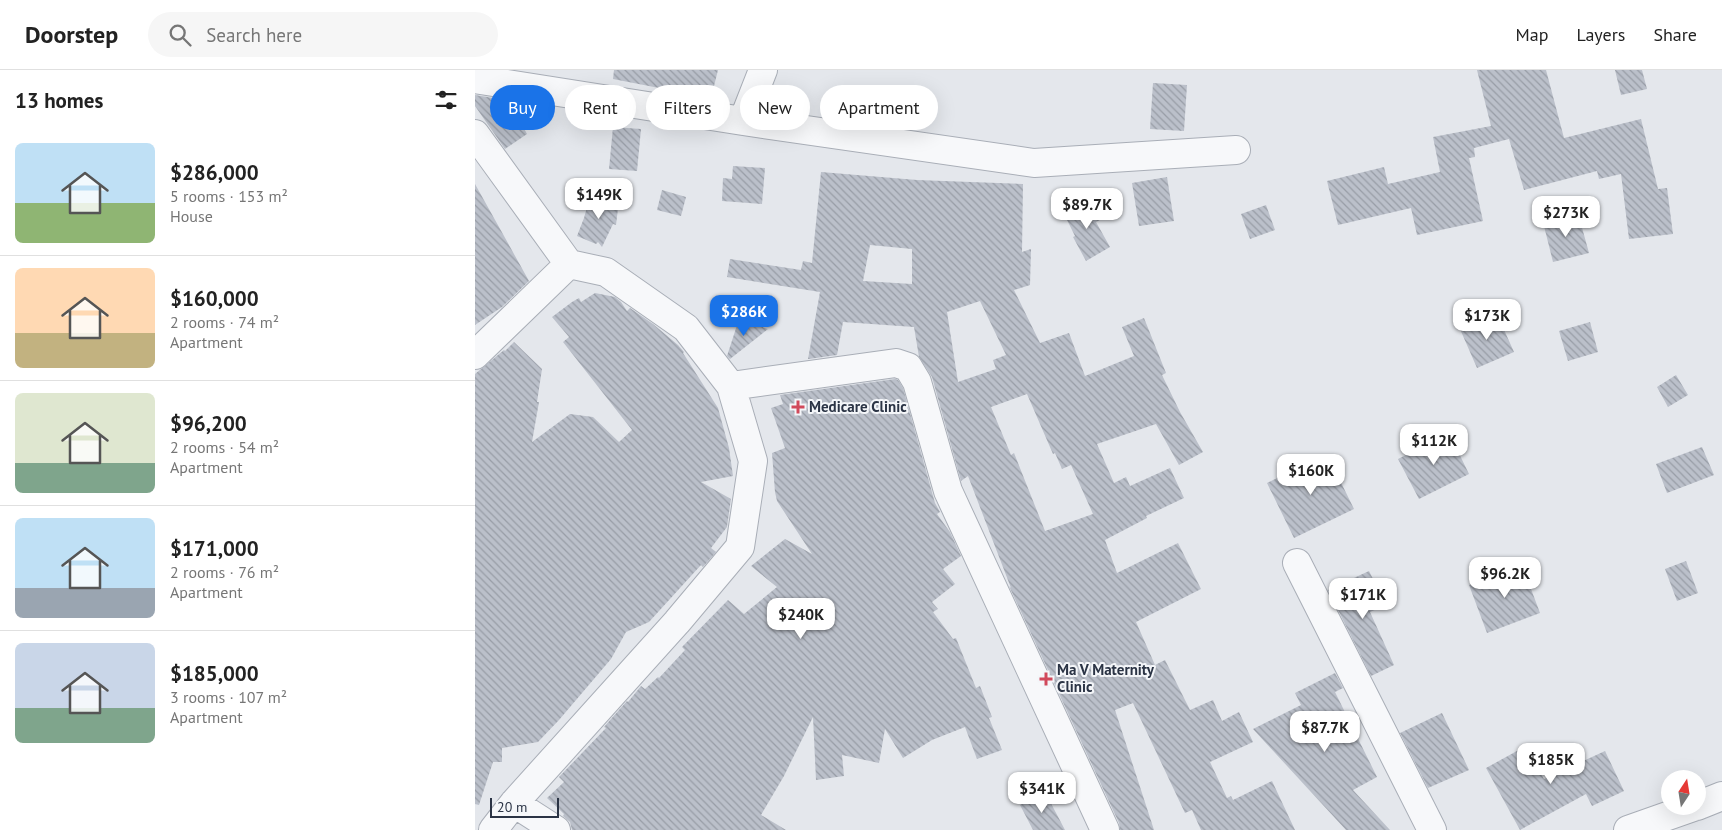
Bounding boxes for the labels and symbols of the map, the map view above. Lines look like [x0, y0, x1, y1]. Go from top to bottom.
pin: $149K [564, 178, 634, 220]
pin: $89.7K [1046, 188, 1128, 230]
pin: $273K [1531, 196, 1601, 238]
pin: $286K [709, 294, 779, 337]
pin: $173K [1452, 298, 1522, 341]
place label: Medicare Clinic [809, 397, 907, 416]
marker: Medicare Clinic [791, 400, 805, 414]
pin: $112K [1399, 424, 1469, 466]
pin: $160K [1276, 454, 1346, 496]
pin: $96.2K [1464, 556, 1546, 599]
pin: $171K [1328, 578, 1398, 620]
pin: $240K [766, 598, 836, 640]
place label: Ma V Maternity Clinic [1057, 660, 1155, 696]
marker: Ma V Maternity Clinic [1039, 672, 1053, 686]
pin: $87.7K [1284, 710, 1366, 753]
pin: $185K [1516, 742, 1586, 785]
north arrow [1661, 770, 1706, 815]
pin: $341K [1007, 772, 1077, 814]
scale bar [490, 795, 559, 818]

